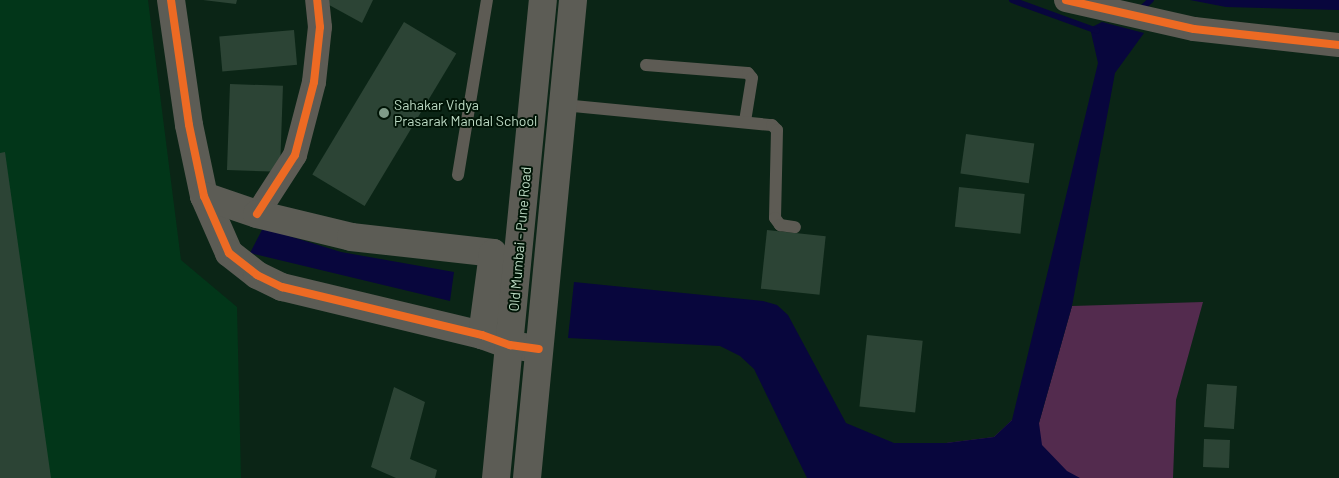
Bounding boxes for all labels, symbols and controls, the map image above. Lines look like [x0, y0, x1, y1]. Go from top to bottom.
place label: Sahakar Vidya Prasarak Mandal School [394, 97, 537, 130]
marker: Sahakar Vidya Prasarak Mandal School [378, 107, 390, 119]
street label: Old Mumbai - Pune Road [505, 166, 535, 312]

